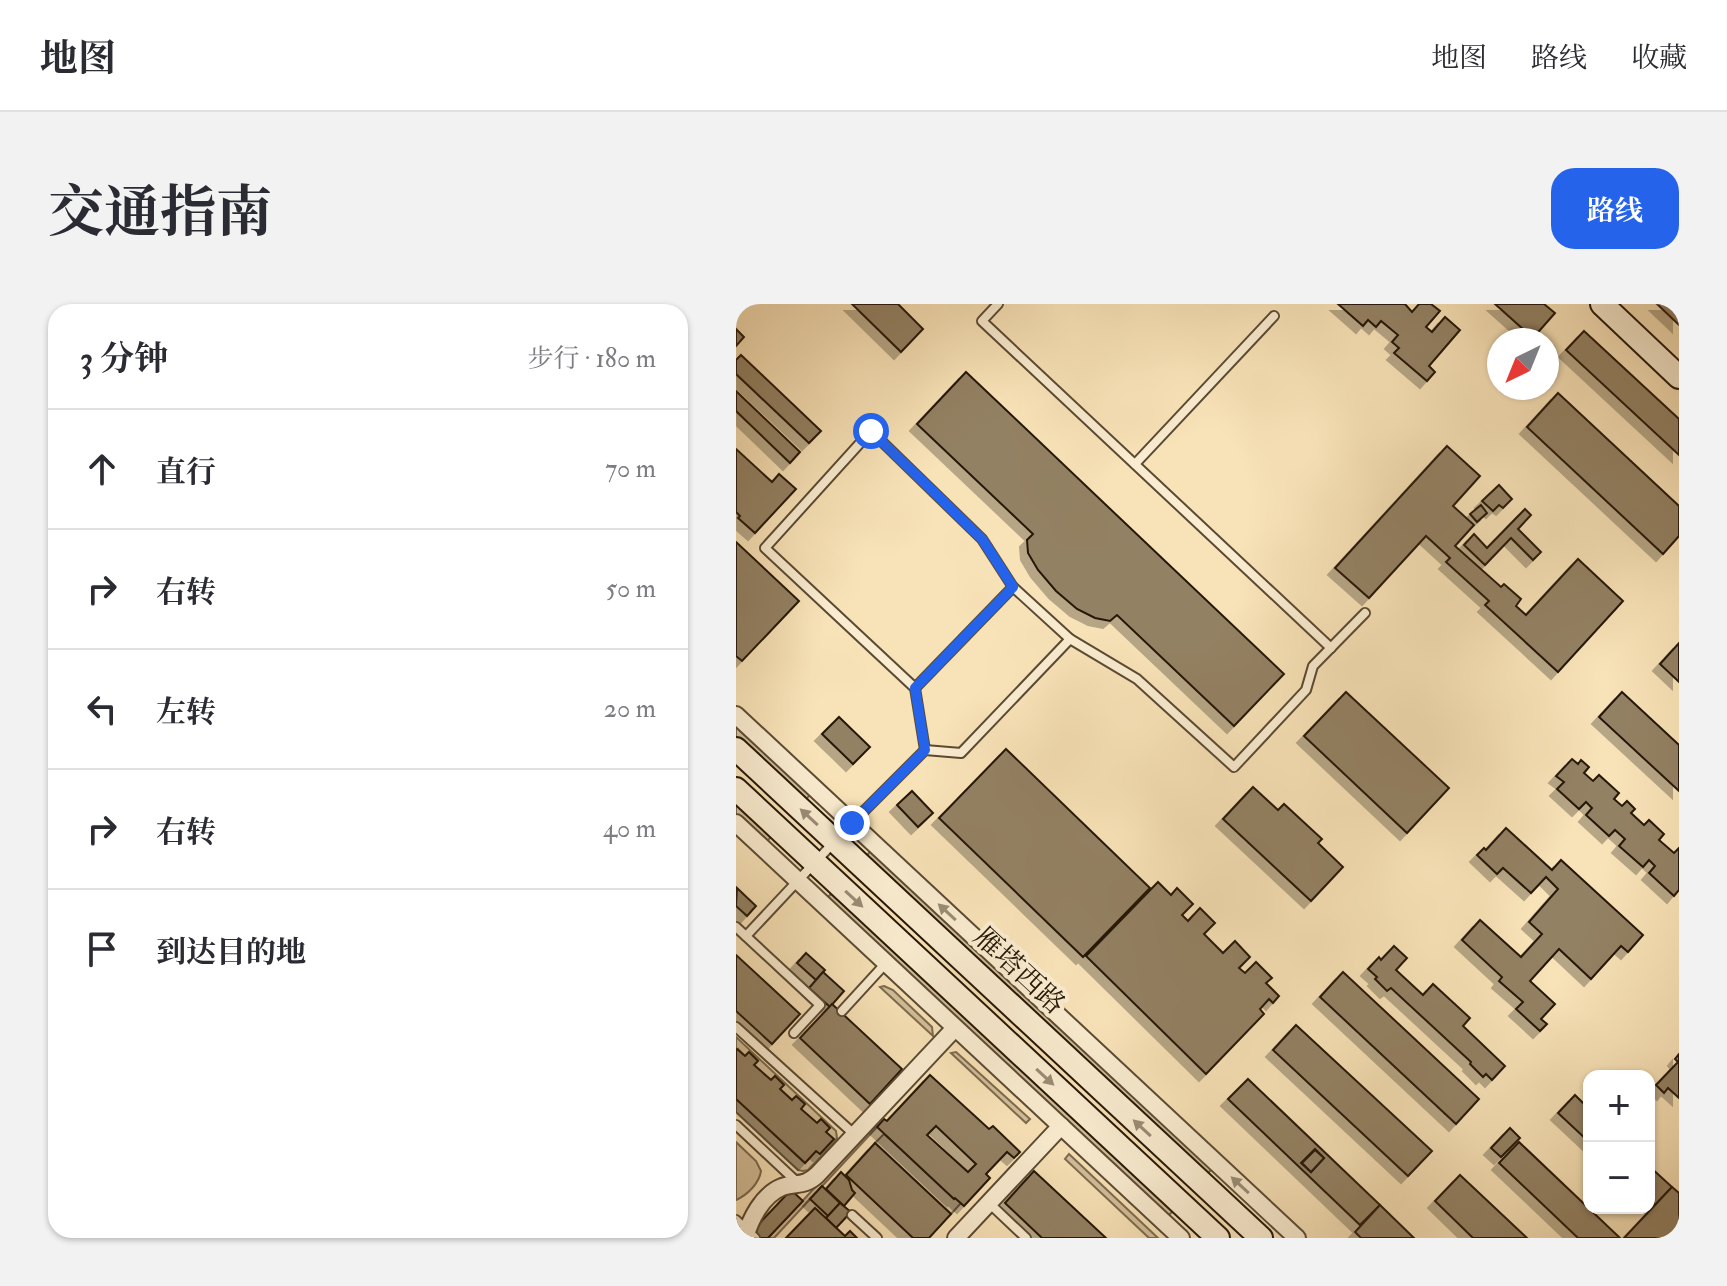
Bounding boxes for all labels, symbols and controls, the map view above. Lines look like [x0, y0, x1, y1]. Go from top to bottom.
text: 地图 [40, 35, 116, 83]
text: 地图 [1431, 41, 1487, 76]
text: 路线 [1531, 41, 1587, 76]
text: 收藏 [1631, 41, 1687, 76]
button: 路线 [1551, 168, 1679, 249]
text: 交通指南 [48, 178, 272, 249]
north arrow [1487, 328, 1559, 400]
text: 3 分钟 [80, 338, 168, 381]
text: 步行 · 180 m [527, 343, 656, 375]
route start [853, 413, 889, 449]
icon: ahead [80, 447, 124, 491]
text: 70 m [605, 453, 656, 485]
text: 直行 [156, 454, 216, 491]
icon: right [80, 567, 124, 611]
text: 50 m [606, 573, 656, 605]
text: 右转 [156, 574, 216, 611]
icon: left [80, 687, 124, 731]
text: 20 m [604, 693, 656, 725]
text: 左转 [156, 694, 216, 731]
route end [834, 805, 870, 841]
icon: right [80, 807, 124, 851]
one-way arrow [799, 808, 818, 826]
text: 40 m [603, 813, 656, 845]
text: 右转 [156, 814, 216, 851]
one-way arrow [845, 890, 864, 908]
one-way arrow [938, 903, 957, 921]
street label: 雁塔西路 [966, 920, 1072, 1022]
icon: arrive [80, 927, 124, 971]
text: 到达目的地 [156, 934, 306, 971]
one-way arrow [1035, 1067, 1054, 1085]
map controls [1583, 1070, 1655, 1214]
button: + [1583, 1070, 1655, 1142]
one-way arrow [1133, 1119, 1152, 1137]
button: − [1583, 1142, 1655, 1214]
one-way arrow [1231, 1176, 1250, 1194]

